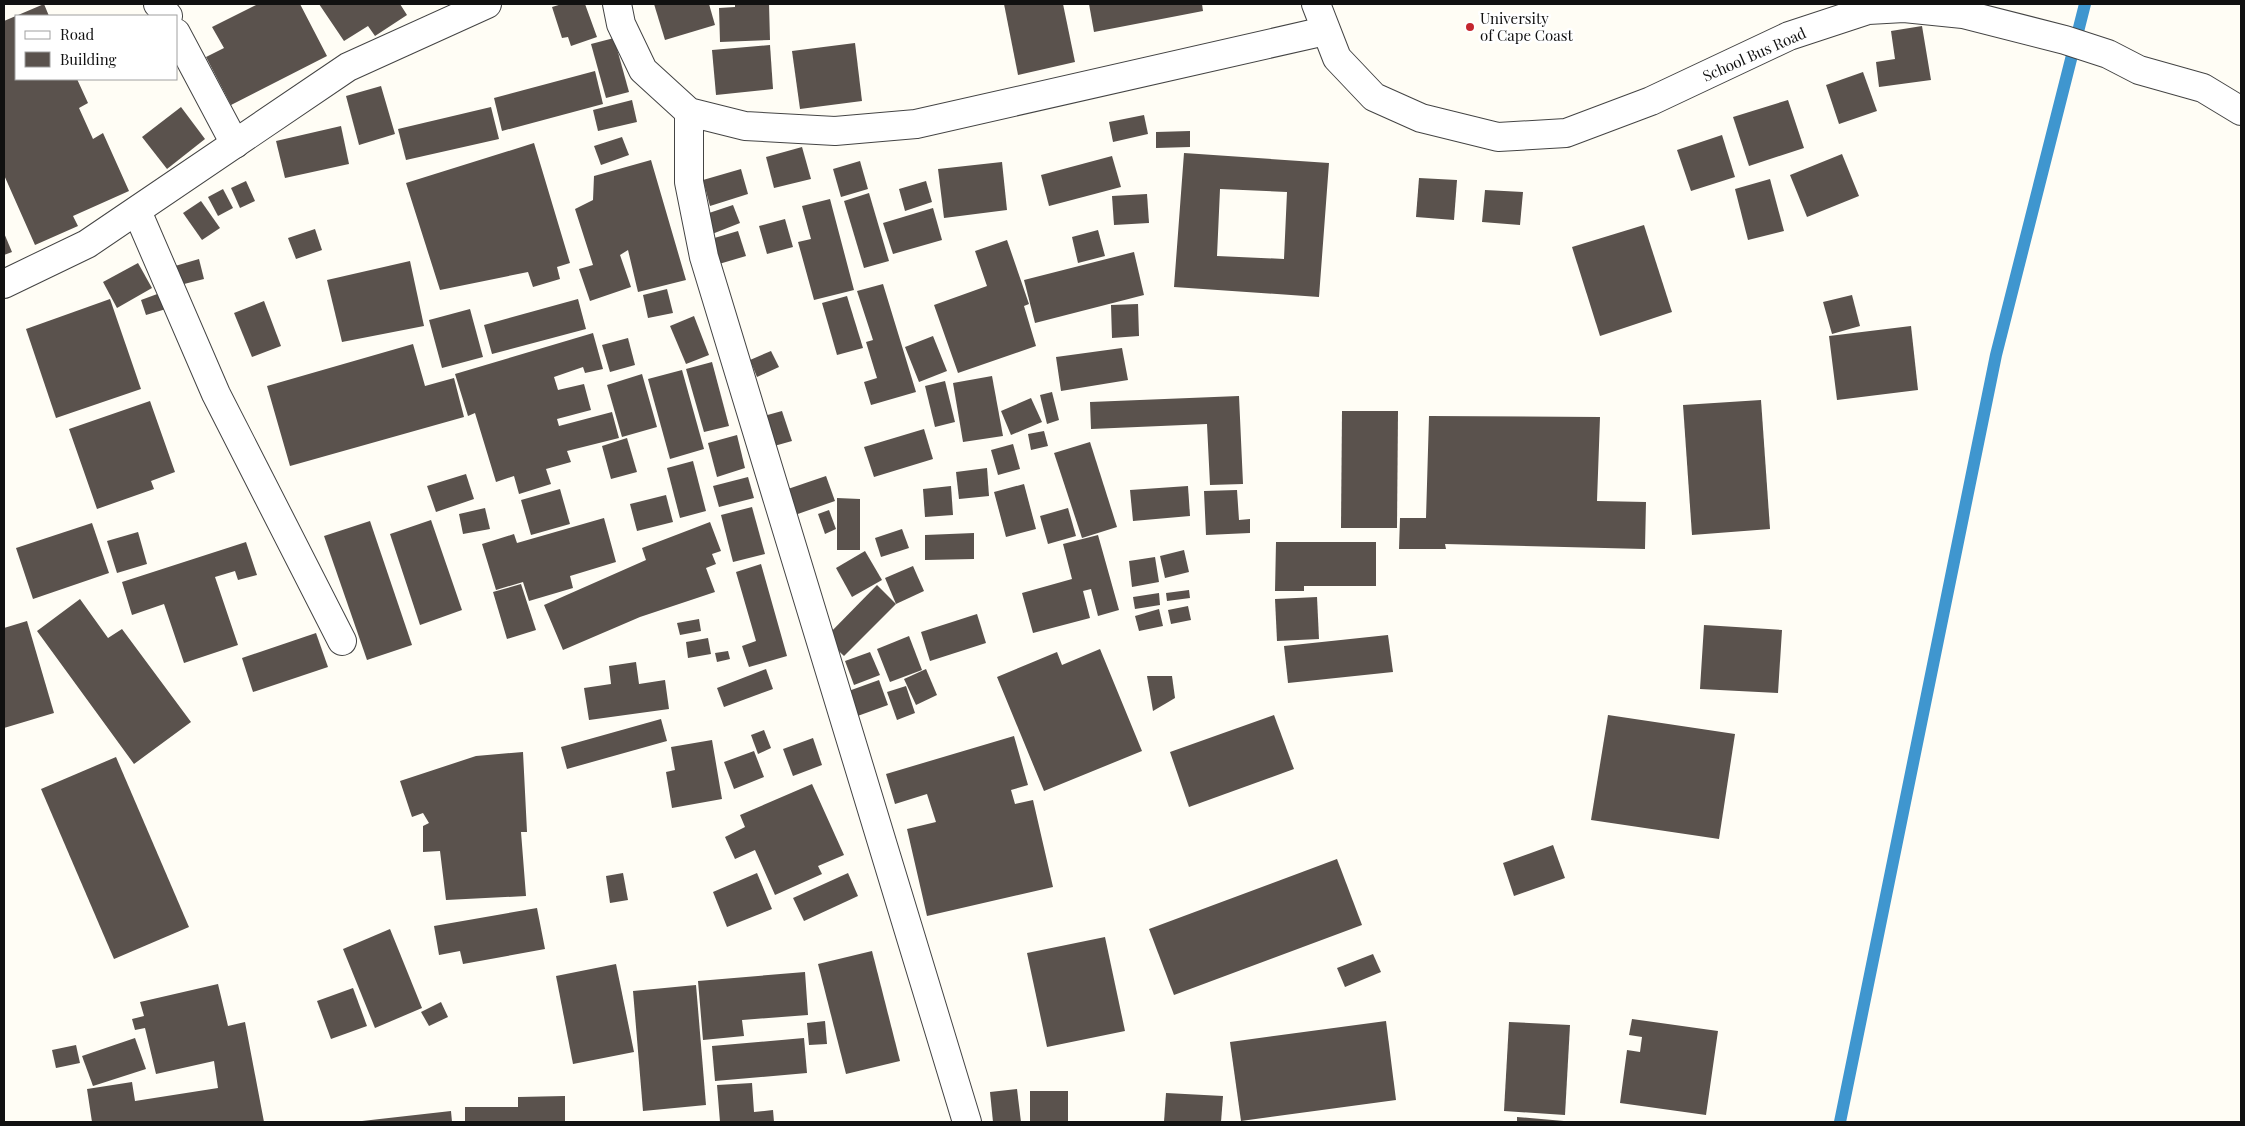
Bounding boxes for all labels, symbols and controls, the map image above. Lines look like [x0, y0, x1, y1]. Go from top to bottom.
place label: University of Cape Coast [1480, 8, 1573, 45]
legend [15, 15, 178, 80]
marker: University of Cape Coast [1464, 21, 1476, 33]
street label: School Bus Road [1699, 22, 1809, 86]
text: Road [60, 24, 94, 44]
text: Building [60, 49, 117, 69]

